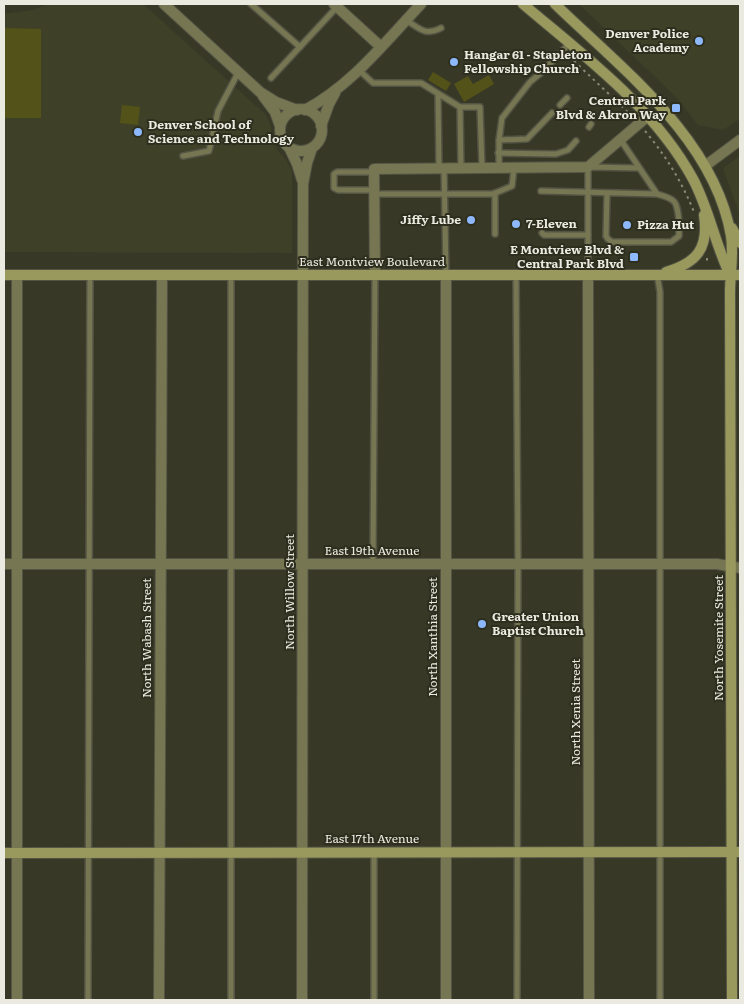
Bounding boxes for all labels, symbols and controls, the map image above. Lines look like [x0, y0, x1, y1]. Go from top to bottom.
place label: Denver Police Academy [605, 24, 690, 56]
marker: Denver Police Academy [693, 35, 705, 47]
place label: Hangar 61 - Stapleton Fellowship Church [464, 45, 592, 77]
marker: Hangar 61 - Stapleton Fellowship Church [448, 56, 460, 68]
place label: Central Park Blvd & Akron Way [556, 91, 667, 123]
marker: Central Park Blvd & Akron Way [670, 102, 682, 114]
place label: Denver School of Science and Technology [148, 115, 295, 147]
marker: Denver School of Science and Technology [132, 126, 144, 138]
place label: Jiffy Lube [400, 210, 461, 228]
marker: Jiffy Lube [465, 214, 477, 226]
place label: 7-Eleven [526, 214, 578, 232]
place label: Pizza Hut [637, 215, 695, 233]
marker: 7-Eleven [510, 218, 522, 230]
marker: Pizza Hut [621, 219, 633, 231]
place label: E Montview Blvd & Central Park Blvd [510, 240, 624, 272]
marker: E Montview Blvd & Central Park Blvd [628, 251, 640, 263]
street label: East Montview Boulevard [299, 252, 446, 270]
street label: North Willow Street [280, 534, 298, 650]
street label: East 19th Avenue [324, 541, 420, 559]
street label: North Yosemite Street [709, 575, 727, 701]
street label: North Xanthia Street [423, 577, 441, 697]
street label: North Wabash Street [137, 578, 155, 698]
place label: Greater Union Baptist Church [492, 607, 584, 639]
marker: Greater Union Baptist Church [476, 618, 488, 630]
street label: North Xenia Street [566, 658, 584, 765]
street label: East 17th Avenue [325, 829, 419, 847]

